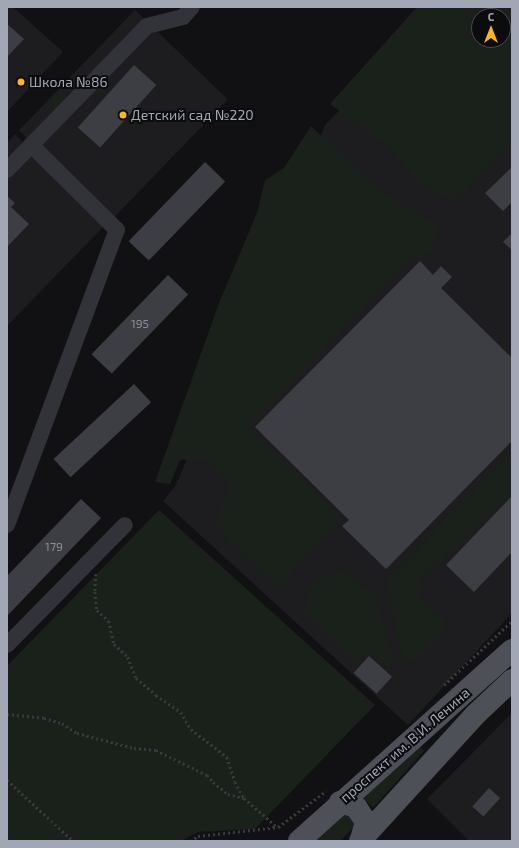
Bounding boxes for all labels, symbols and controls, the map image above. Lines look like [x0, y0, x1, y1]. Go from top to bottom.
north arrow [471, 8, 511, 48]
text: С [488, 10, 494, 23]
place label: Школа №86 [29, 74, 108, 90]
marker: Школа №86 [16, 77, 26, 87]
place label: Детский сад №220 [131, 107, 254, 123]
marker: Детский сад №220 [118, 110, 128, 120]
house number: 195 [131, 317, 149, 331]
house number: 179 [45, 540, 63, 554]
street label: проспект им. В.И. Ленина [337, 684, 473, 806]

